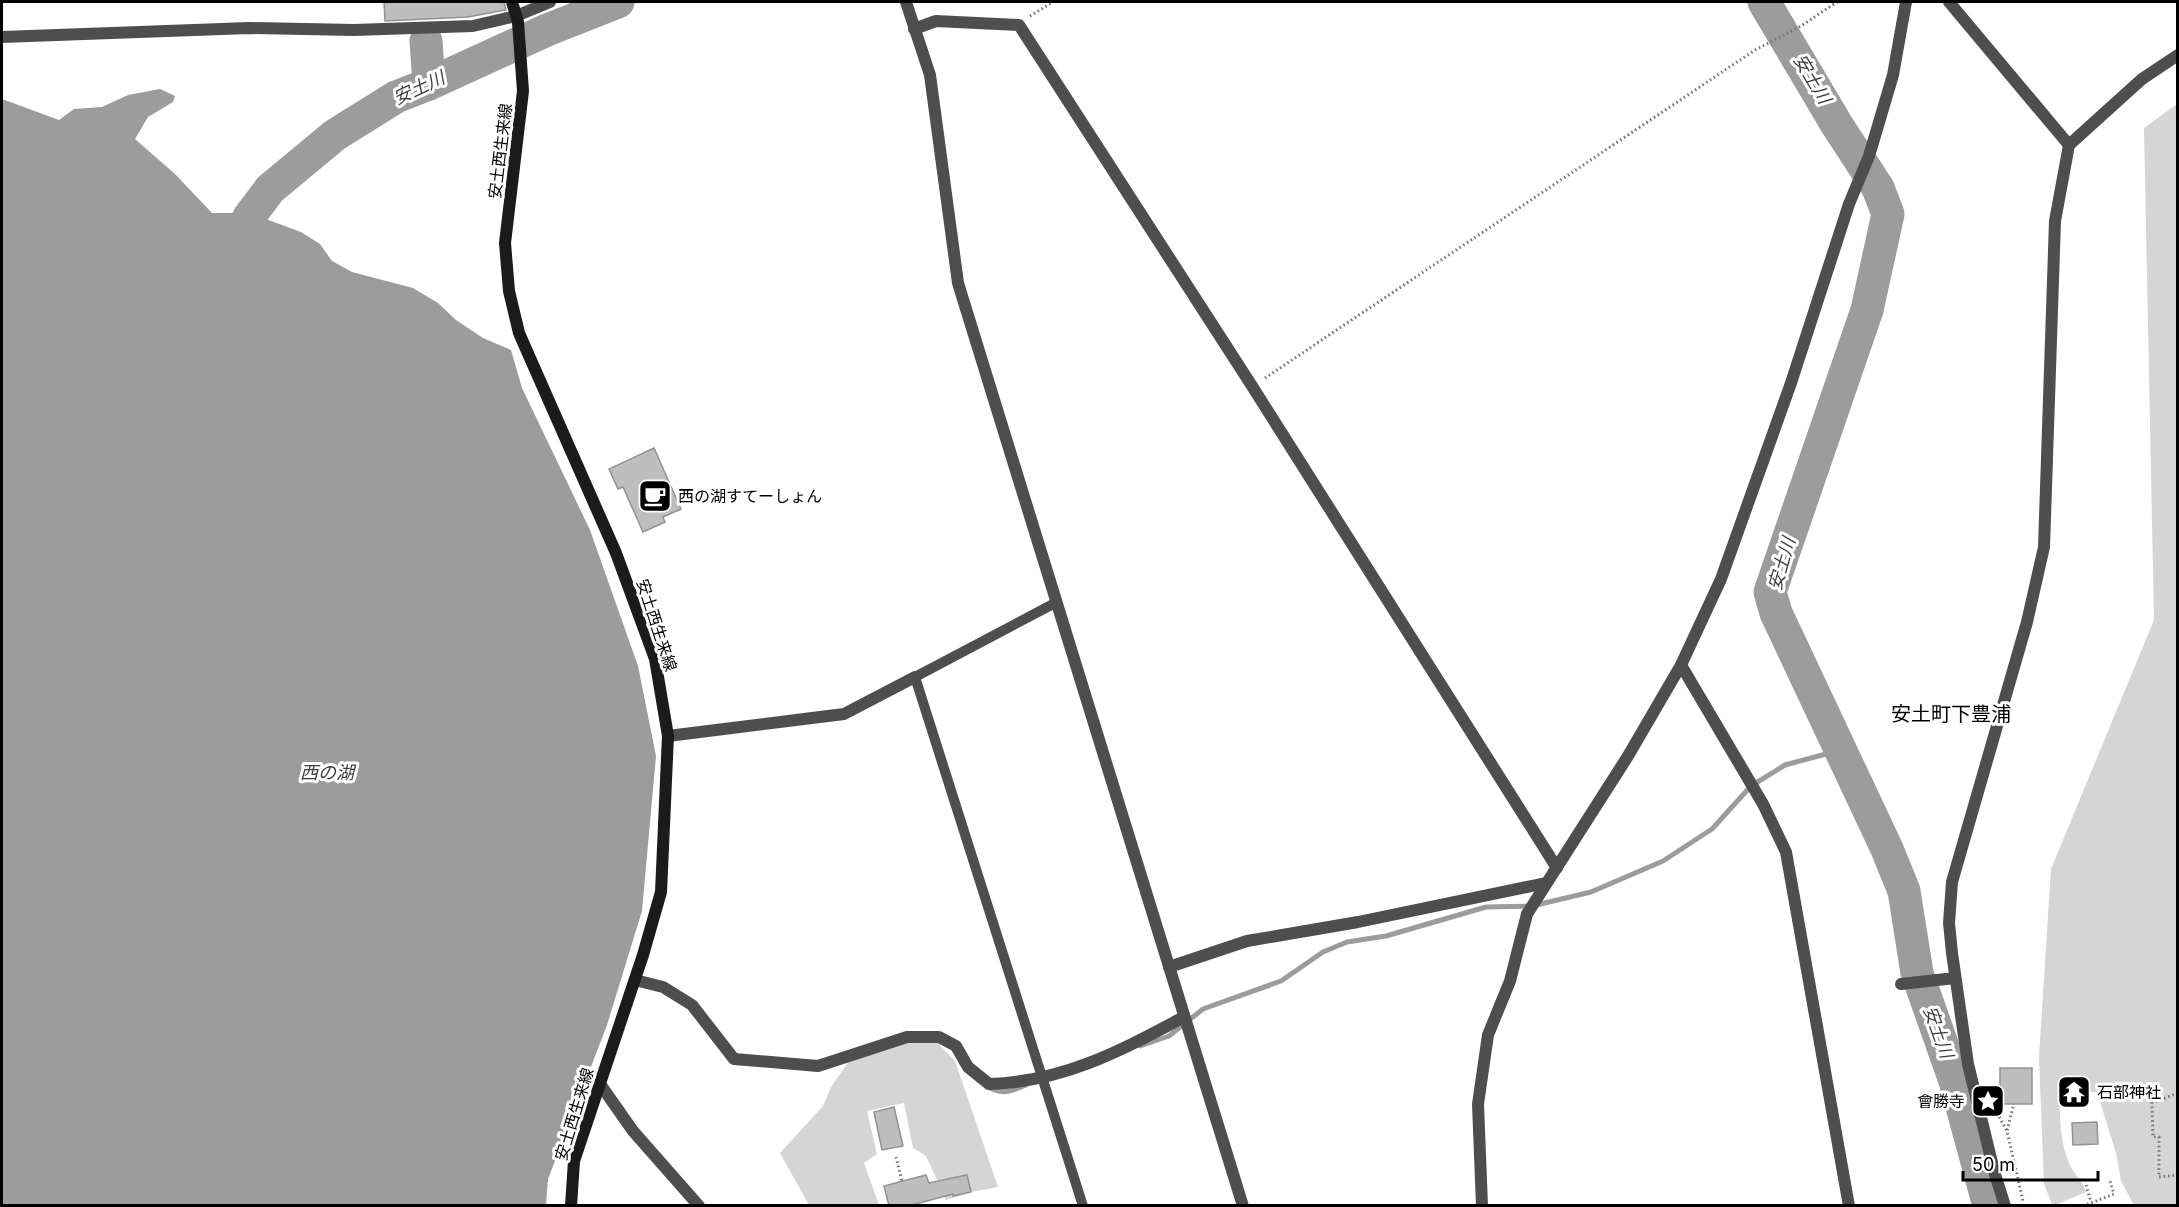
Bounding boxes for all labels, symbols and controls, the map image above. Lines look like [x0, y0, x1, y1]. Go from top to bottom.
water label: 安土川 [1790, 50, 1836, 109]
water label: 安土川 [390, 66, 450, 108]
street label: 安土西生来線 [484, 102, 516, 200]
cafe icon: 西の湖すてーしょん [637, 478, 673, 514]
place label: 西の湖すてーしょん [678, 486, 822, 506]
water label: 安土川 [1764, 533, 1800, 593]
street label: 安土西生来線 [633, 576, 681, 674]
district label: 安土町下豊浦 [1891, 702, 2011, 726]
water label: 西の湖 [300, 762, 357, 783]
water label: 安土川 [1919, 1003, 1958, 1063]
street label: 安土西生来線 [550, 1065, 598, 1163]
temple icon: 石部神社 [2056, 1074, 2092, 1110]
place label: 石部神社 [2097, 1082, 2161, 1102]
place icon: 會勝寺 [1970, 1083, 2006, 1119]
place label: 會勝寺 [1917, 1091, 1965, 1111]
scale bar [1963, 1144, 2098, 1182]
text: 50 m [1972, 1154, 2015, 1175]

